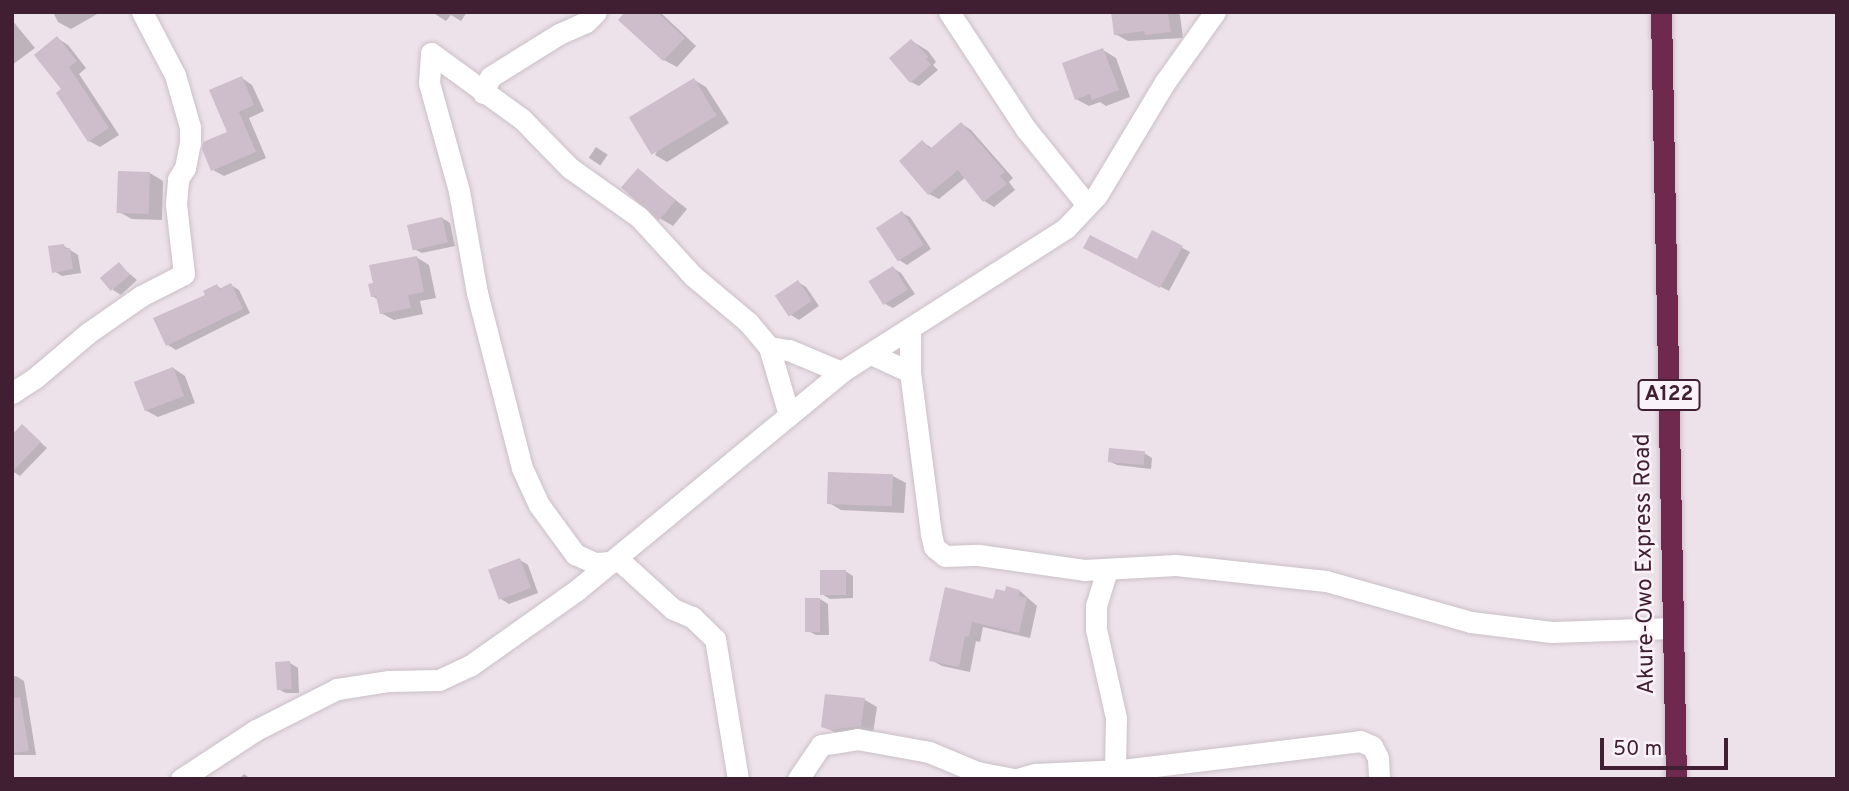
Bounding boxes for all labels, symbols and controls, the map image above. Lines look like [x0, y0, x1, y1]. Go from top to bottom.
road number: A122 [1638, 378, 1700, 412]
street label: Akure-Owo Express Road [1630, 433, 1662, 695]
scale bar [1604, 724, 1732, 768]
text: 50 m [1613, 736, 1662, 763]

